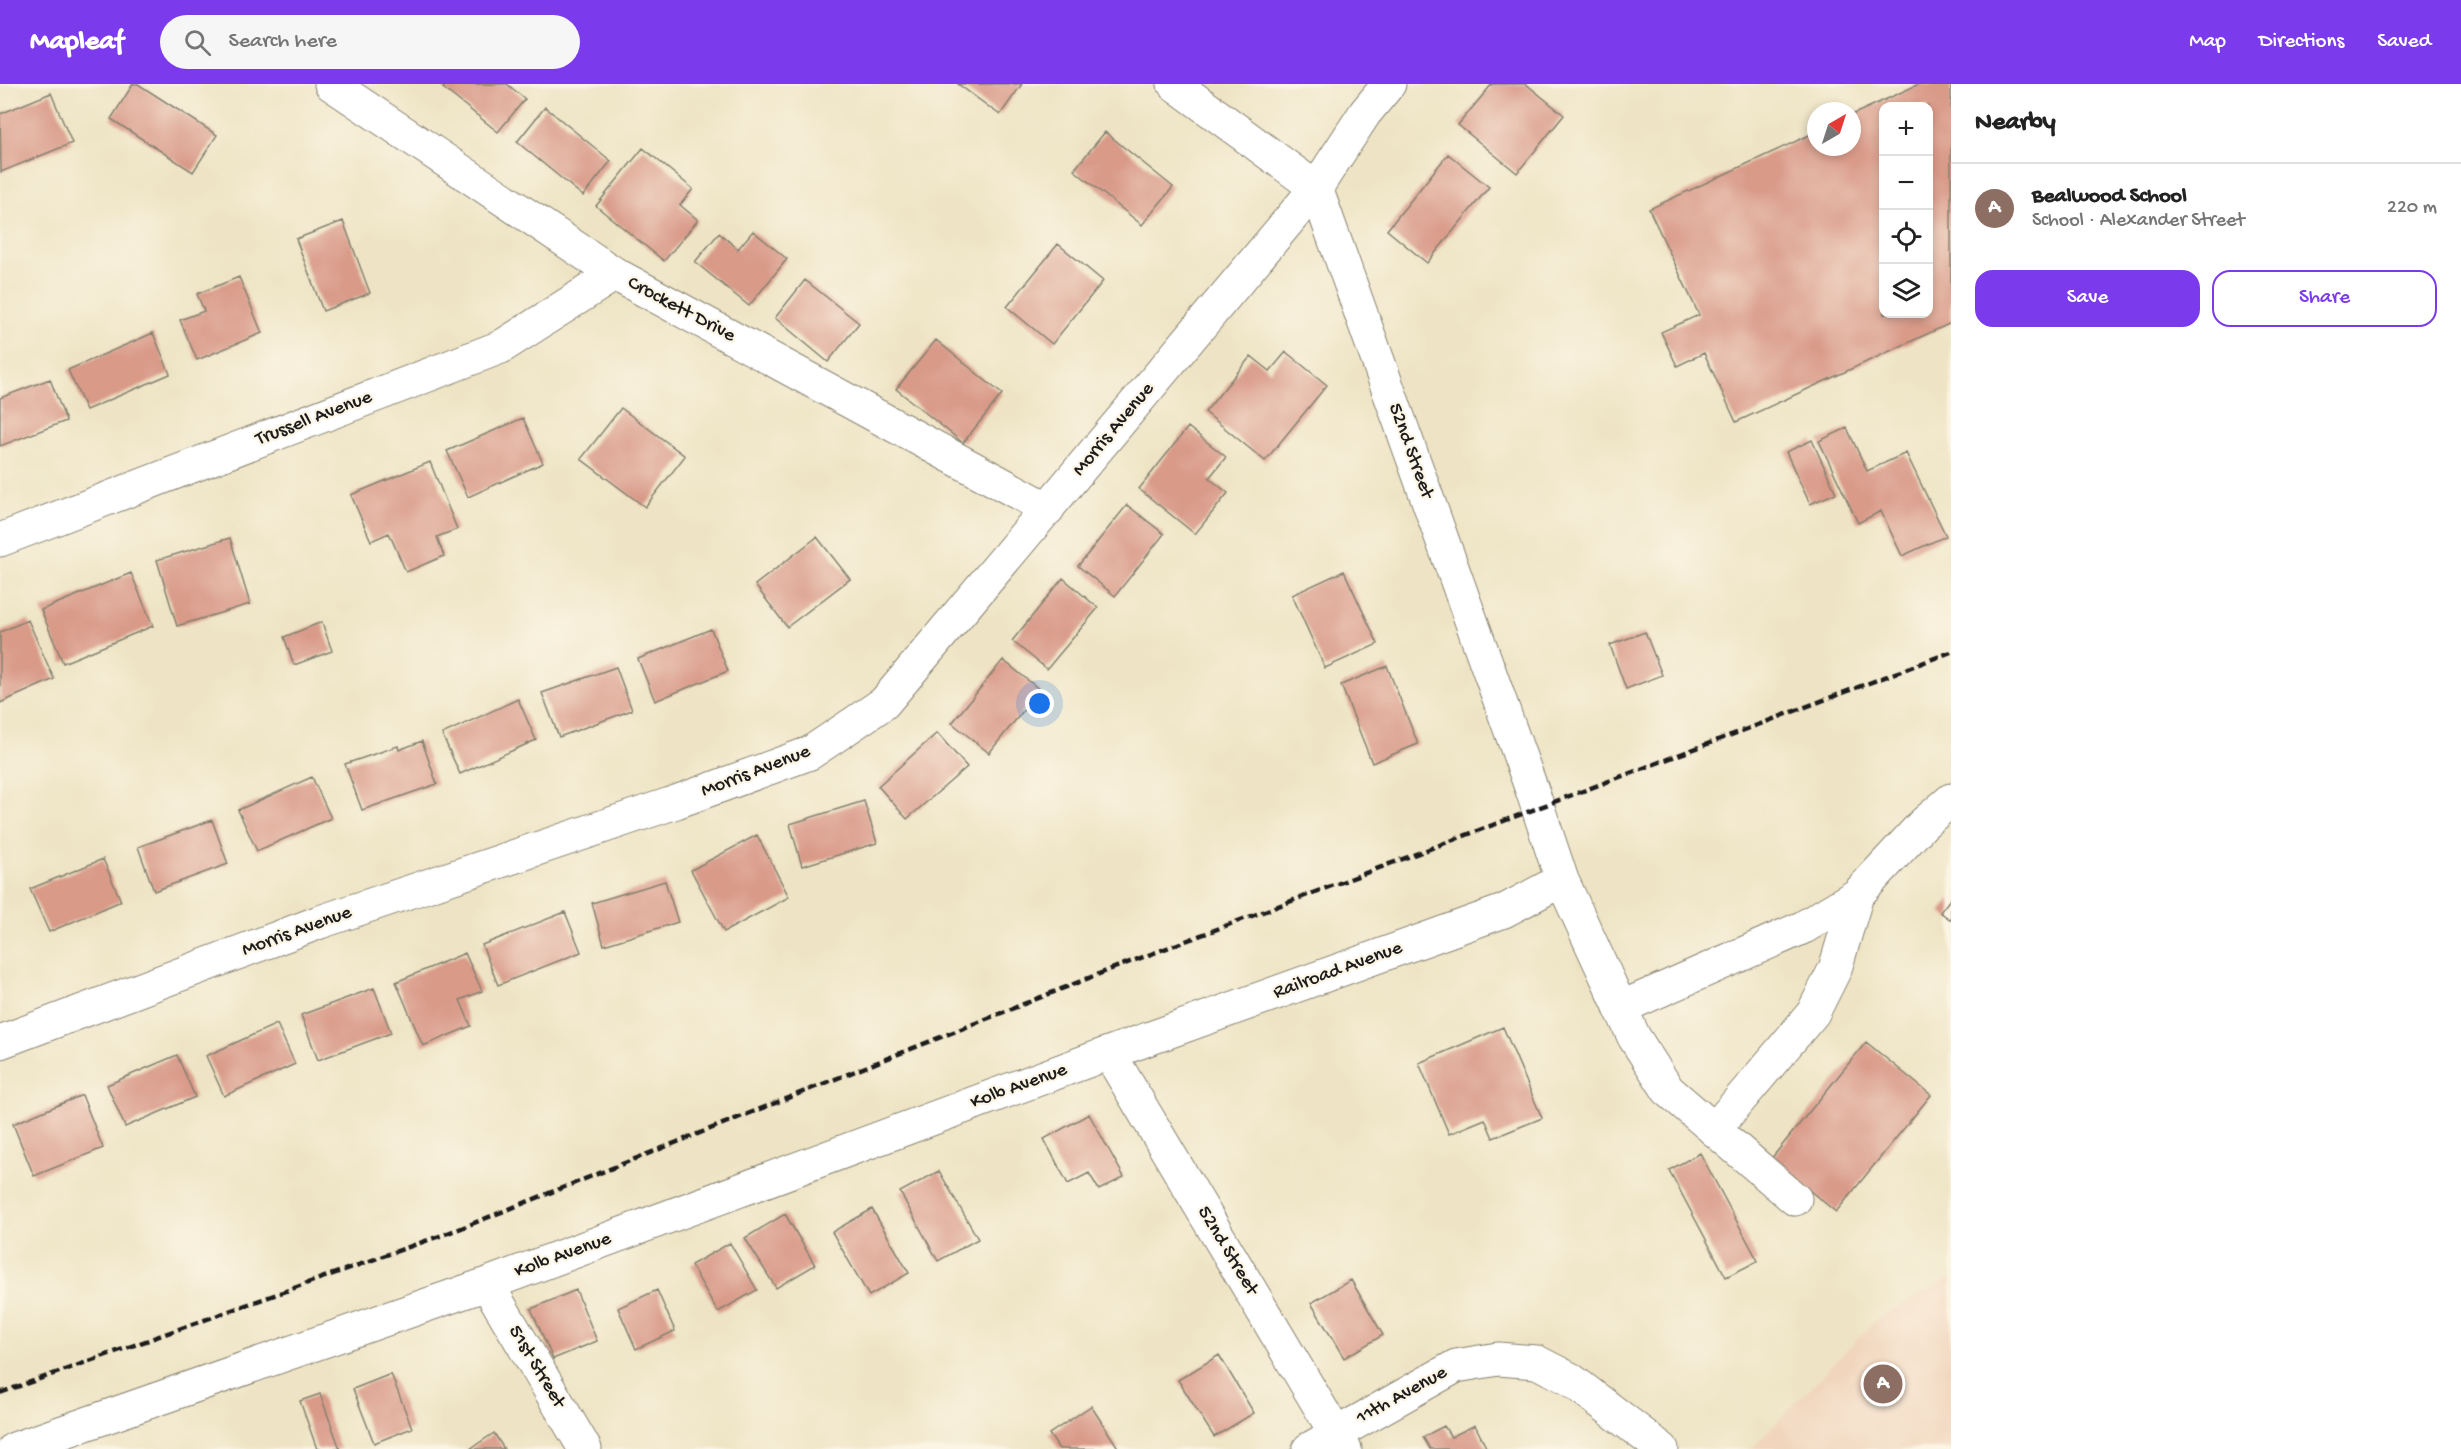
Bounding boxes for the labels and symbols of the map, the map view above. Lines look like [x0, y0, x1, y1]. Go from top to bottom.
north arrow [1807, 102, 1861, 156]
street label: Crockett Drive [623, 272, 740, 348]
street label: Morris Avenue [1068, 378, 1160, 481]
street label: Trussell Avenue [252, 386, 376, 452]
street label: 52nd Street [1382, 400, 1438, 503]
your location [1025, 689, 1054, 718]
street label: Morris Avenue [698, 740, 814, 803]
street label: Morris Avenue [239, 901, 356, 962]
street label: Railroad Avenue [1270, 937, 1406, 1005]
street label: Kolb Avenue [967, 1059, 1071, 1115]
street label: 52nd Street [1191, 1202, 1263, 1301]
street label: Kolb Avenue [511, 1228, 615, 1284]
street label: 51st Street [502, 1322, 571, 1414]
street label: 11th Avenue [1352, 1361, 1452, 1431]
pin: A [1864, 1362, 1902, 1406]

